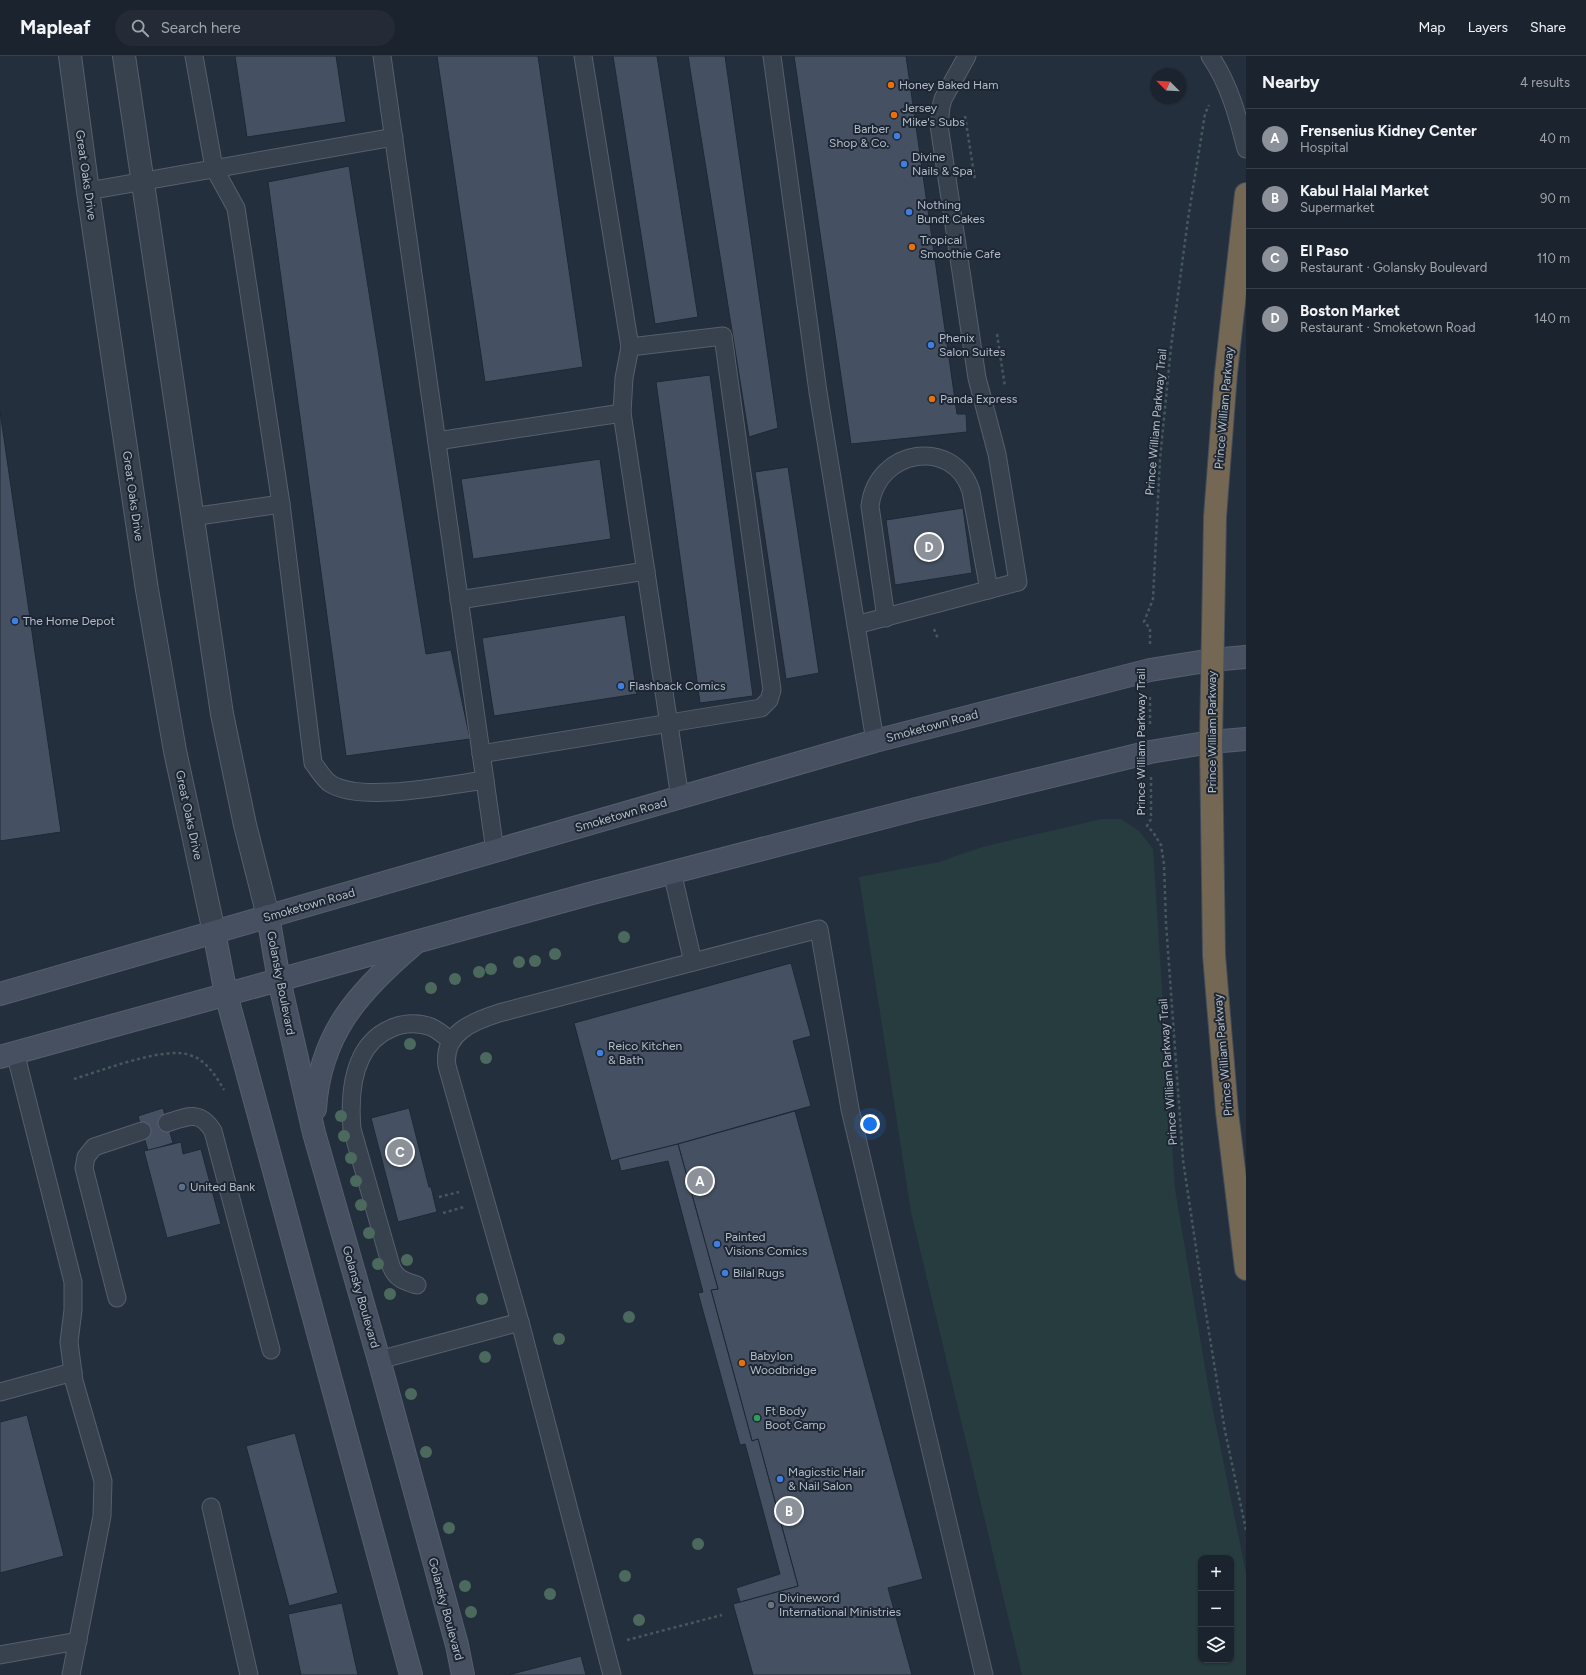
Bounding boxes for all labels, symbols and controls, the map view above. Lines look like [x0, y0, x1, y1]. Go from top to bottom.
search box [115, 10, 395, 46]
text: Mapleaf [20, 16, 91, 39]
icon: search [129, 17, 151, 39]
text: Search here [161, 19, 241, 37]
text: Map [1418, 19, 1446, 36]
text: Layers [1468, 19, 1508, 36]
text: Share [1530, 19, 1566, 36]
north arrow [1150, 68, 1186, 104]
text: Nearby [1262, 72, 1320, 92]
text: 4 results [1520, 75, 1570, 90]
place label: Honey Baked Ham [899, 78, 998, 92]
marker: Honey Baked Ham [886, 80, 896, 90]
place label: Jersey Mike's Subs [902, 101, 965, 129]
marker: Jersey Mike's Subs [889, 110, 899, 120]
place label: Barber Shop & Co. [829, 122, 889, 150]
text: Frensenius Kidney Center [1300, 122, 1477, 140]
street label: Great Oaks Drive [73, 129, 99, 221]
marker: Barber Shop & Co. [892, 131, 902, 141]
text: A [1270, 131, 1280, 146]
text: 40 m [1539, 131, 1570, 146]
text: Hospital [1300, 140, 1348, 155]
place label: Divine Nails & Spa [912, 150, 973, 178]
marker: Divine Nails & Spa [899, 159, 909, 169]
text: Kabul Halal Market [1300, 182, 1429, 200]
text: B [1271, 191, 1279, 206]
text: 90 m [1540, 191, 1570, 206]
place label: Nothing Bundt Cakes [917, 198, 985, 226]
text: Supermarket [1300, 200, 1375, 215]
marker: Nothing Bundt Cakes [904, 207, 914, 217]
place label: Tropical Smoothie Cafe [920, 233, 1001, 261]
marker: Tropical Smoothie Cafe [907, 242, 917, 252]
text: El Paso [1300, 242, 1349, 260]
text: C [1270, 251, 1280, 266]
text: 110 m [1537, 251, 1570, 266]
text: Restaurant · Golansky Boulevard [1300, 260, 1487, 275]
text: Boston Market [1300, 302, 1400, 320]
text: D [1270, 311, 1280, 326]
text: 140 m [1534, 311, 1570, 326]
text: Restaurant · Smoketown Road [1300, 320, 1476, 335]
place label: Phenix Salon Suites [939, 331, 1006, 359]
marker: Phenix Salon Suites [926, 340, 936, 350]
street label: Prince William Parkway [1212, 346, 1236, 470]
street label: Prince William Parkway Trail [1143, 348, 1169, 496]
place label: Panda Express [940, 392, 1018, 406]
marker: Panda Express [927, 394, 937, 404]
street label: Great Oaks Drive [120, 450, 146, 542]
pin: D [916, 532, 942, 562]
place label: The Home Depot [23, 614, 115, 628]
marker: The Home Depot [10, 616, 20, 626]
street label: Prince William Parkway Trail [1134, 668, 1148, 816]
street label: Prince William Parkway [1205, 670, 1219, 793]
place label: Flashback Comics [629, 679, 726, 693]
marker: Flashback Comics [616, 681, 626, 691]
street label: Smoketown Road [884, 707, 980, 745]
street label: Great Oaks Drive [173, 769, 205, 861]
street label: Smoketown Road [574, 795, 668, 835]
street label: Smoketown Road [262, 885, 356, 925]
street label: Golansky Boulevard [264, 930, 298, 1036]
street label: Prince William Parkway [1211, 993, 1235, 1117]
street label: Prince William Parkway Trail [1156, 998, 1180, 1146]
place label: Reico Kitchen & Bath [608, 1039, 683, 1067]
marker: Reico Kitchen & Bath [595, 1048, 605, 1058]
your location [860, 1114, 880, 1134]
pin: C [387, 1137, 413, 1167]
pin: A [687, 1166, 713, 1196]
place label: United Bank [190, 1180, 255, 1194]
marker: United Bank [177, 1182, 187, 1192]
place label: Painted Visions Comics [725, 1230, 808, 1258]
marker: Painted Visions Comics [712, 1239, 722, 1249]
street label: Golansky Boulevard [340, 1244, 382, 1350]
place label: Bilal Rugs [733, 1266, 785, 1280]
marker: Bilal Rugs [720, 1268, 730, 1278]
place label: Babylon Woodbridge [750, 1349, 817, 1377]
marker: Babylon Woodbridge [737, 1358, 747, 1368]
place label: Ft Body Boot Camp [765, 1404, 826, 1432]
marker: Ft Body Boot Camp [752, 1413, 762, 1423]
place label: Magicstic Hair & Nail Salon [788, 1465, 865, 1493]
marker: Magicstic Hair & Nail Salon [775, 1474, 785, 1484]
pin: B [776, 1496, 802, 1526]
map controls [1198, 1555, 1234, 1663]
button: + [1198, 1555, 1234, 1591]
street label: Golansky Boulevard [426, 1556, 466, 1662]
place label: Divineword International Ministries [779, 1591, 902, 1619]
button: − [1198, 1591, 1234, 1627]
marker: Divineword International Ministries [766, 1600, 776, 1610]
button: layers [1198, 1627, 1234, 1663]

